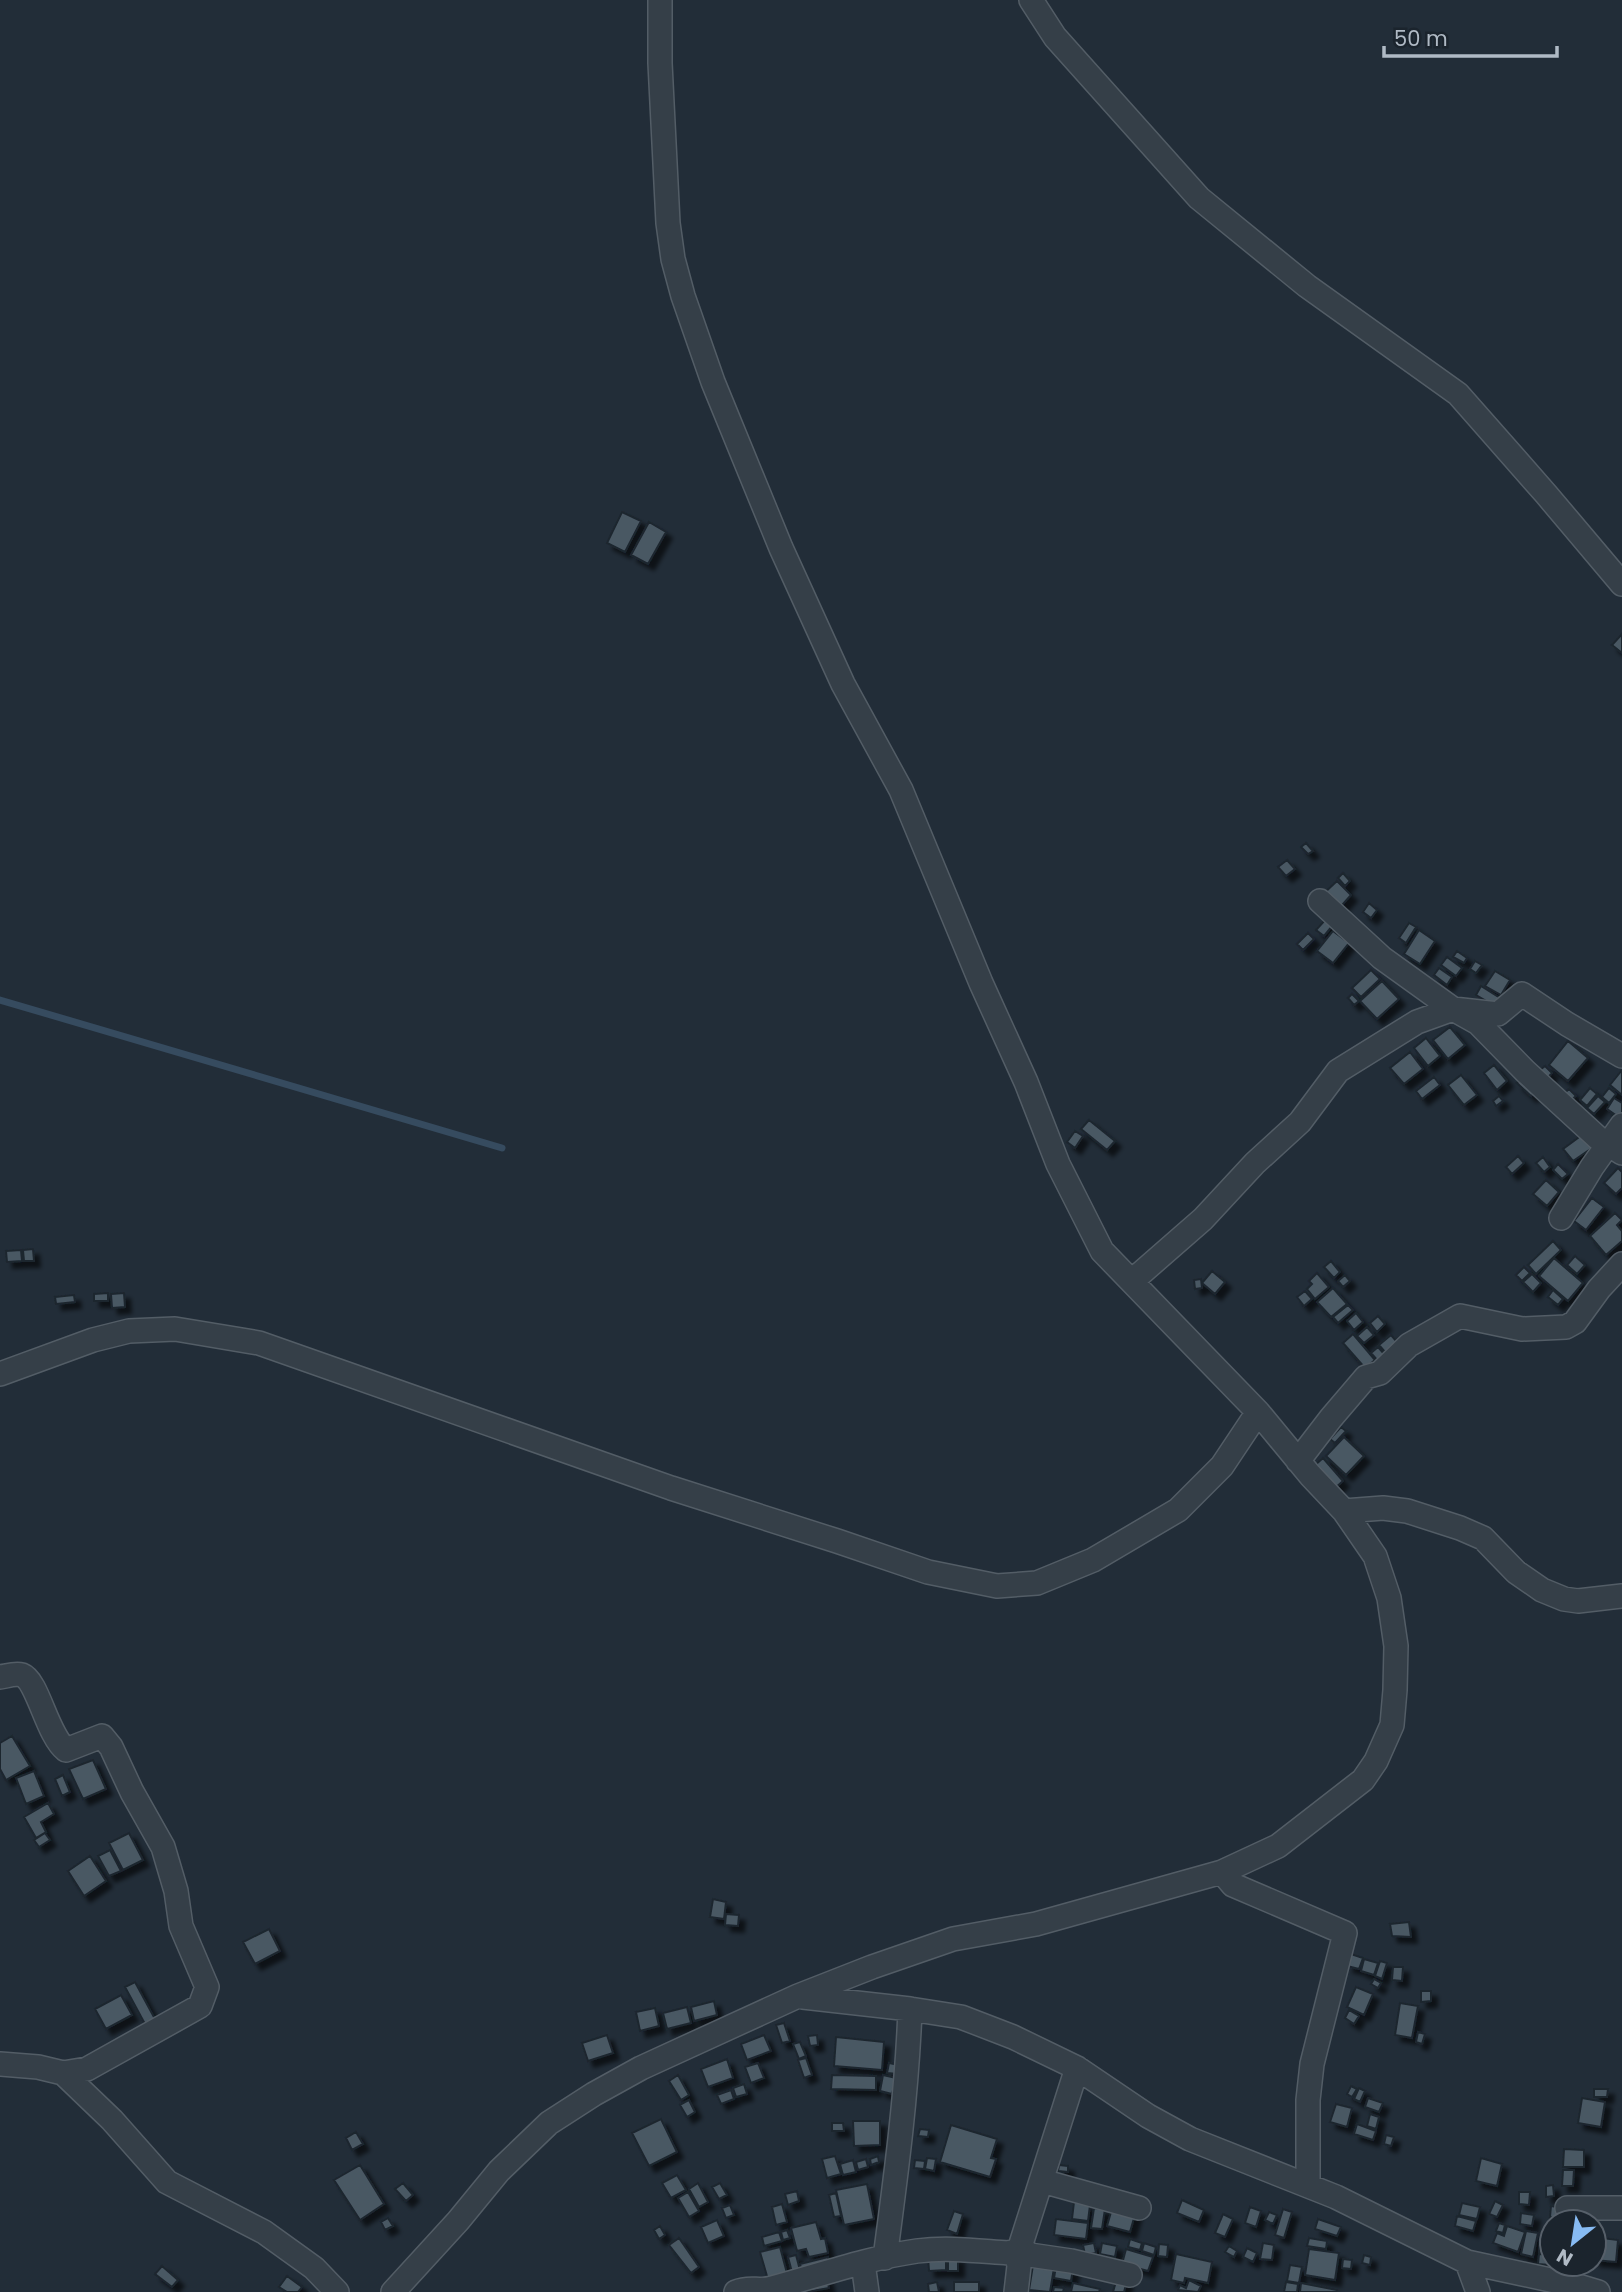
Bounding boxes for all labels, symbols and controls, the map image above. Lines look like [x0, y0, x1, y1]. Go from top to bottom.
scale bar [1384, 14, 1557, 58]
text: 50 m [1394, 24, 1448, 53]
north arrow [1538, 2208, 1608, 2278]
text: N [1552, 2242, 1578, 2273]

